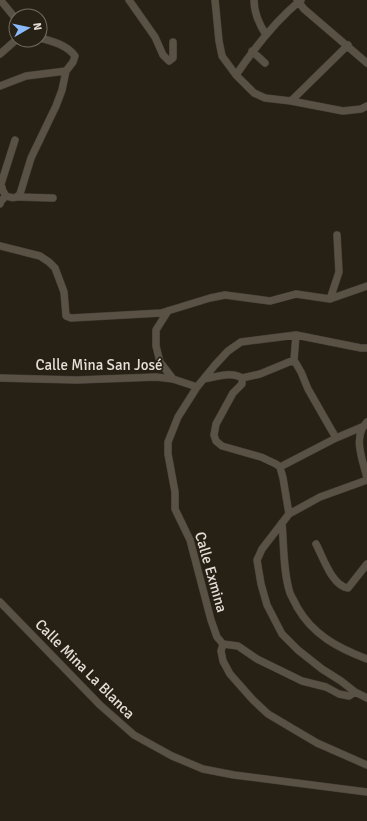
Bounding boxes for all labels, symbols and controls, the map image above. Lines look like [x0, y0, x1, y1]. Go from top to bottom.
north arrow [8, 8, 48, 48]
text: N [30, 22, 44, 31]
street label: Calle Mina San José [35, 356, 163, 374]
street label: Calle Exmina [191, 530, 231, 614]
street label: Calle Mina La Blanca [31, 615, 139, 723]

